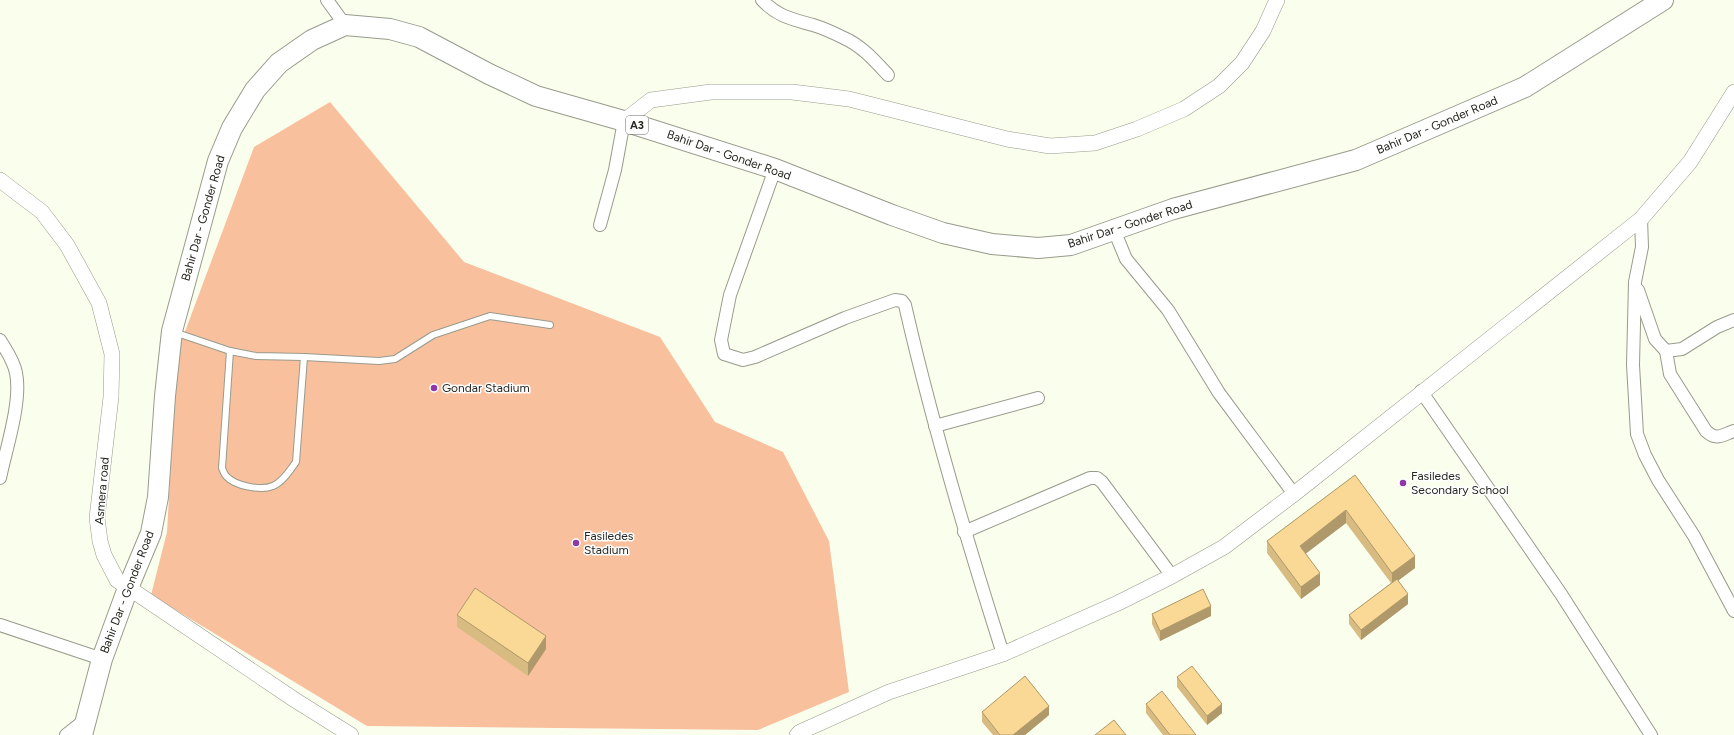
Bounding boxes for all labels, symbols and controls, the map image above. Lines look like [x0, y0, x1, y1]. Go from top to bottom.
street label: Bahir Dar - Gonder Road [1374, 93, 1500, 157]
road number: A3 [626, 116, 648, 134]
street label: Bahir Dar - Gonder Road [665, 127, 793, 183]
street label: Bahir Dar - Gonder Road [178, 153, 228, 283]
street label: Bahir Dar - Gonder Road [1066, 197, 1194, 251]
place label: Gondar Stadium [442, 381, 530, 395]
marker: Gondar Stadium [429, 383, 439, 393]
street label: Asmera road [92, 457, 112, 525]
place label: Fasiledes Secondary School [1411, 469, 1509, 497]
marker: Fasiledes Secondary School [1398, 478, 1408, 488]
street label: Bahir Dar - Gonder Road [97, 529, 157, 655]
place label: Fasiledes Stadium [584, 529, 634, 557]
marker: Fasiledes Stadium [571, 538, 581, 548]

